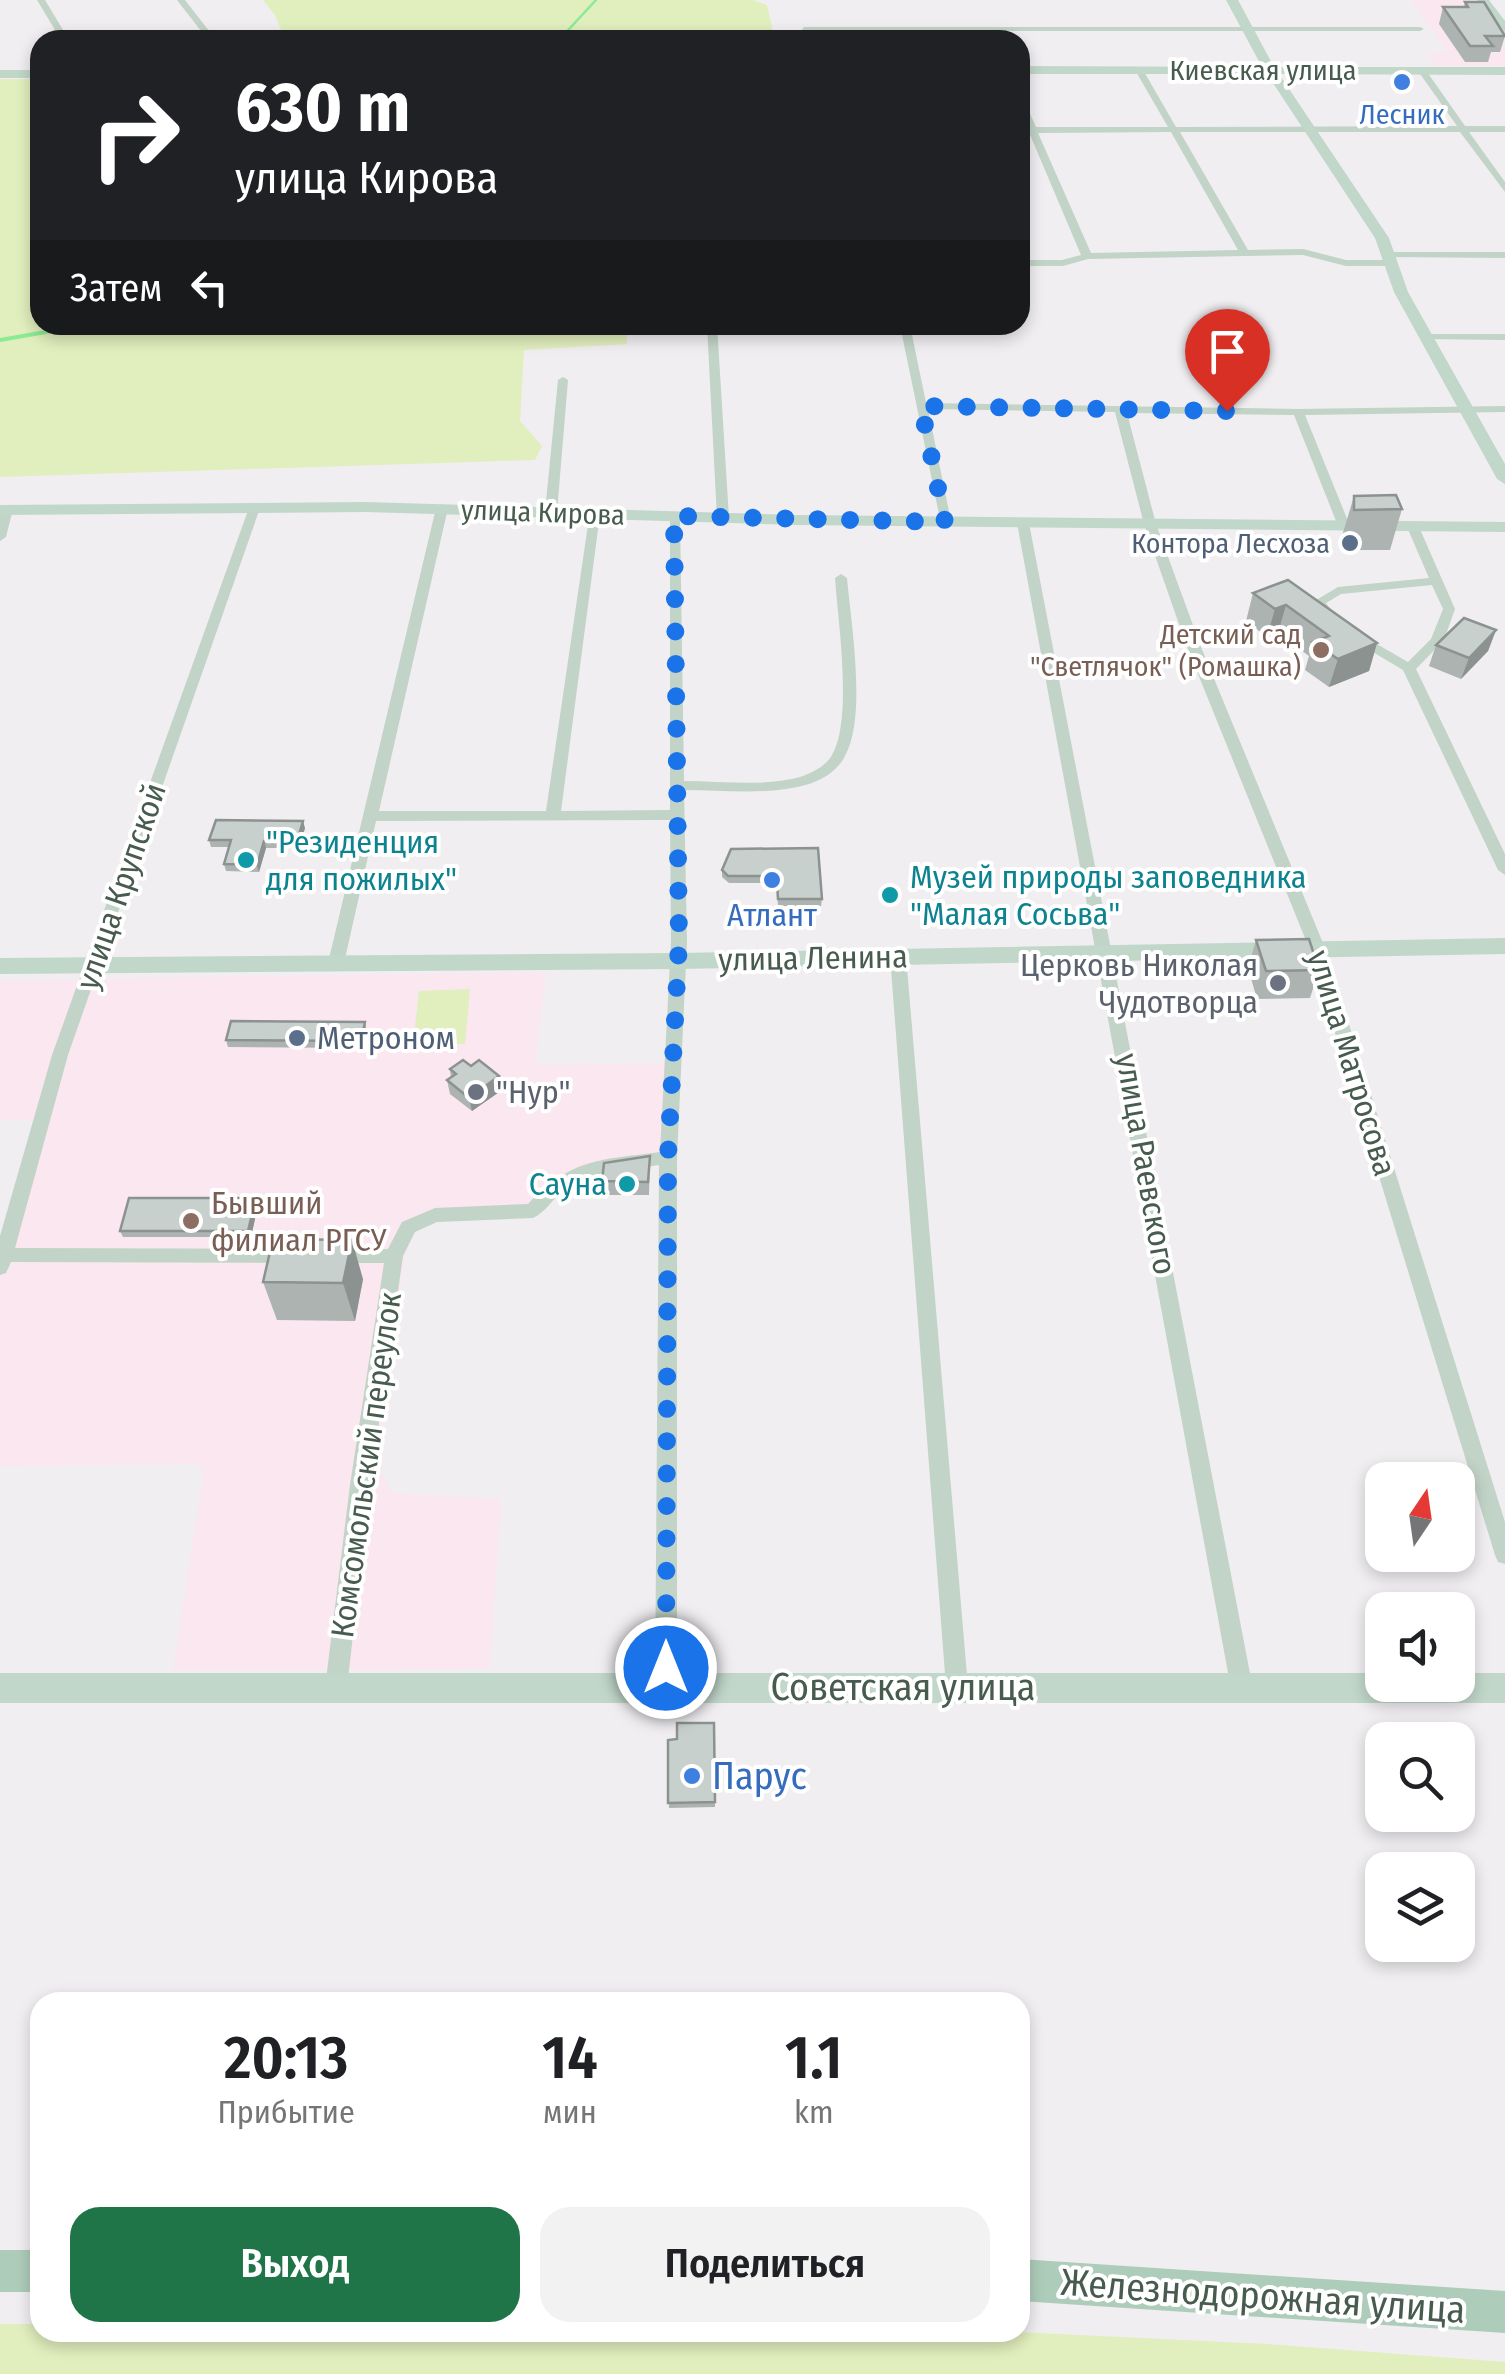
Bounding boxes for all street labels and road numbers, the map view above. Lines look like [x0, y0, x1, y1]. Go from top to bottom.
street label: Киевская улица [1170, 54, 1356, 87]
street label: улица Кирова [461, 493, 625, 532]
street label: улица Крупской [68, 778, 174, 994]
street label: улица Ленина [718, 937, 908, 979]
street label: улица Матросова [1300, 946, 1404, 1180]
street label: улица Раевского [1108, 1050, 1184, 1278]
street label: Комсомольский переулок [323, 1290, 409, 1640]
street label: Советская улица [771, 1664, 1035, 1710]
street label: Железнодорожная улица [1059, 2259, 1467, 2333]

